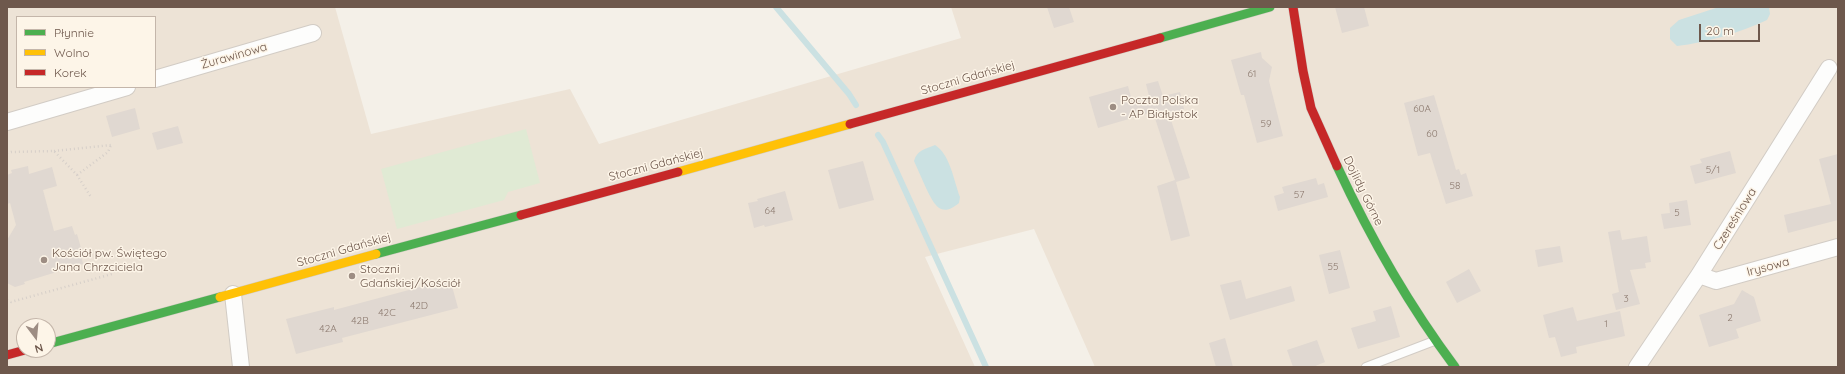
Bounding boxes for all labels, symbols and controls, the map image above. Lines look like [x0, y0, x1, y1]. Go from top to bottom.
legend [16, 16, 156, 88]
scale bar [1701, 16, 1762, 42]
text: 20 m [1706, 23, 1734, 38]
text: Płynnie [54, 25, 94, 40]
street label: Żurawinowa [199, 40, 269, 72]
text: Wolno [54, 45, 90, 60]
street label: Stoczni Gdańskiej [919, 58, 1017, 98]
text: Korek [54, 65, 87, 80]
house number: 61 [1247, 68, 1257, 80]
place label: Poczta Polska - AP Białystok [1121, 93, 1198, 121]
marker: Poczta Polska - AP Białystok [1108, 102, 1118, 112]
house number: 60A [1413, 103, 1431, 115]
house number: 59 [1260, 118, 1272, 130]
house number: 60 [1426, 128, 1438, 140]
street label: Stoczni Gdańskiej [607, 145, 705, 185]
street label: Dojlidy Górne [1340, 154, 1386, 228]
house number: 5/1 [1706, 164, 1720, 176]
house number: 58 [1450, 180, 1460, 192]
street label: Czereśniowa [1710, 185, 1760, 253]
house number: 57 [1294, 189, 1304, 201]
house number: 64 [765, 205, 775, 217]
house number: 5 [1674, 207, 1680, 219]
street label: Stoczni Gdańskiej [295, 230, 393, 270]
place label: Kościół pw. Świętego Jana Chrzciciela [52, 246, 167, 274]
street label: Irysowa [1745, 254, 1791, 280]
marker: Kościół pw. Świętego Jana Chrzciciela [39, 255, 49, 265]
house number: 55 [1328, 261, 1338, 273]
place label: Stoczni Gdańskiej/Kościół [360, 262, 460, 290]
marker: Stoczni Gdańskiej/Kościół [347, 271, 357, 281]
house number: 3 [1623, 293, 1629, 305]
house number: 42D [410, 300, 428, 312]
house number: 42C [378, 307, 396, 319]
house number: 2 [1727, 312, 1733, 324]
house number: 42B [351, 315, 369, 327]
north arrow [16, 318, 56, 358]
house number: 1 [1604, 318, 1608, 330]
house number: 42A [319, 323, 337, 335]
text: N [33, 341, 45, 356]

